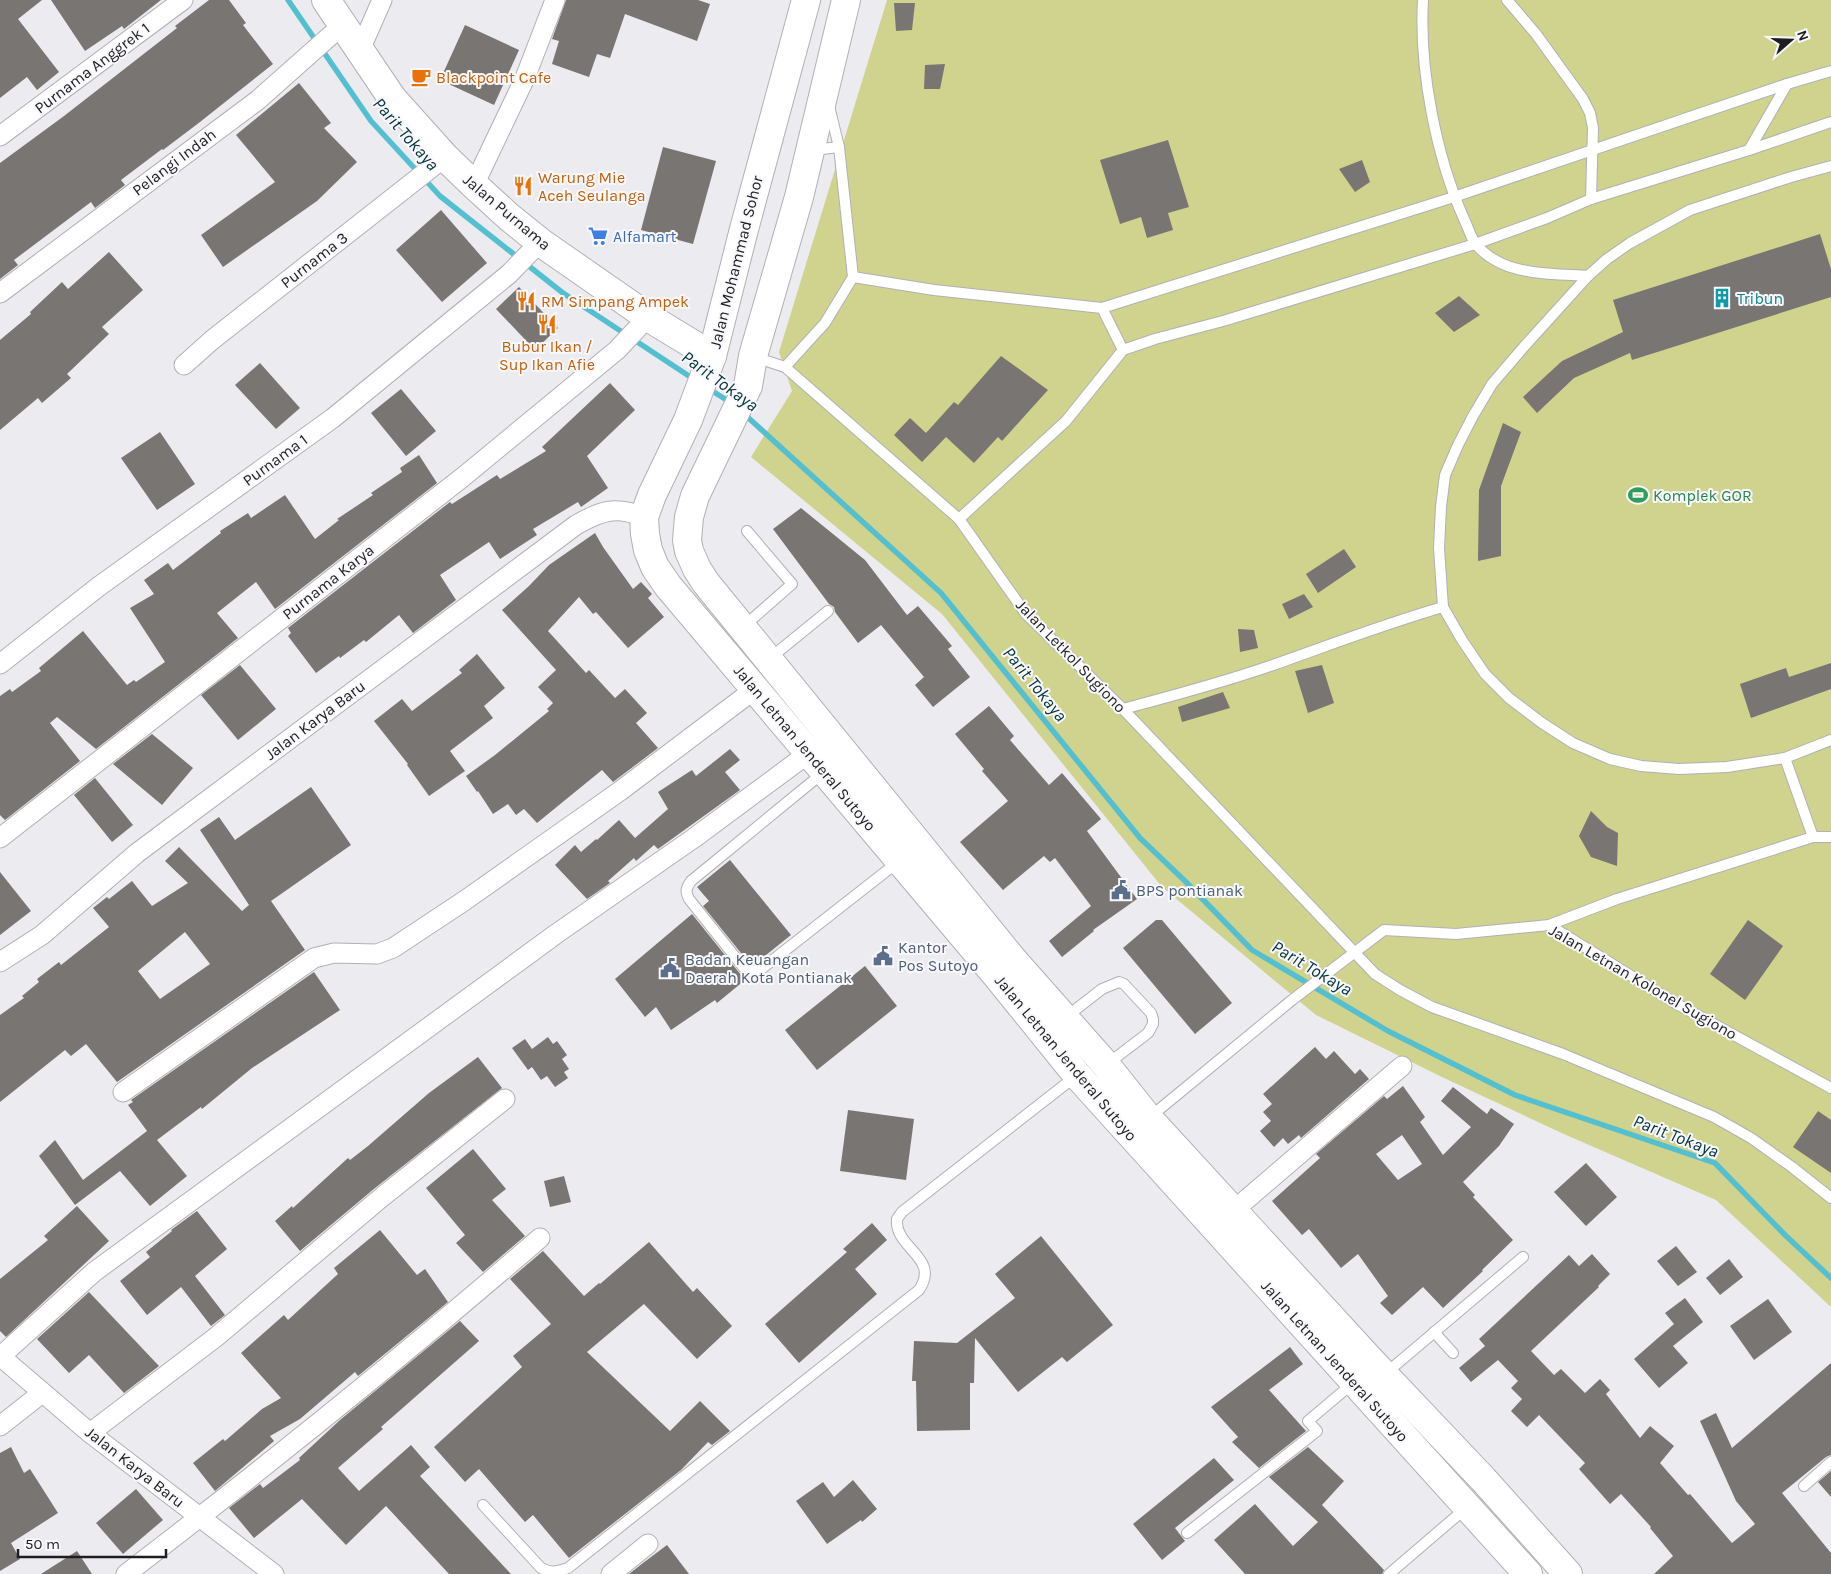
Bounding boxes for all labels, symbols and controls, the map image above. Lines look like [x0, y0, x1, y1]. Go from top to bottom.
north arrow [1766, 15, 1816, 65]
street label: Purnama Anggrek 1 [31, 18, 153, 118]
text: N [1793, 28, 1812, 43]
cafe icon: Blackpoint Cafe [410, 66, 432, 88]
place label: Blackpoint Cafe [436, 68, 551, 87]
water label: Parit Tokaya [368, 93, 444, 175]
street label: Pelangi Indah [128, 124, 220, 200]
place label: Warung Mie Aceh Seulanga [538, 168, 645, 205]
street label: Jalan Purnama [459, 170, 555, 254]
street label: Jalan Mohammad Sohor [705, 173, 767, 350]
restaurant icon: Warung Mie Aceh Seulanga [512, 175, 534, 197]
supermarket icon: Alfamart [587, 225, 609, 247]
place label: Alfamart [613, 227, 677, 246]
street label: Purnama 3 [277, 228, 351, 292]
building icon: Tribun [1711, 287, 1733, 309]
place label: Tribun [1737, 289, 1783, 308]
restaurant icon: RM Simpang Ampek [515, 290, 537, 312]
place label: RM Simpang Ampek [541, 292, 689, 311]
restaurant icon: Bubur Ikan / Sup Ikan Afie [536, 313, 558, 335]
place label: Bubur Ikan / Sup Ikan Afie [499, 337, 595, 374]
water label: Parit Tokaya [677, 346, 763, 416]
street label: Purnama 1 [239, 430, 311, 490]
sports icon: Komplek GOR [1627, 484, 1649, 506]
place label: Komplek GOR [1653, 486, 1752, 505]
street label: Purnama Karya [278, 540, 378, 624]
street label: Jalan Letkol Sugiono [1012, 595, 1130, 717]
water label: Parit Tokaya [998, 642, 1072, 726]
street label: Jalan Letnan Jenderal Sutoyo [730, 661, 880, 835]
street label: Jalan Karya Baru [261, 676, 369, 764]
public building icon: BPS pontianak [1110, 879, 1132, 901]
place label: BPS pontianak [1136, 881, 1243, 900]
street label: Jalan Letnan Kolonel Sugiono [1546, 920, 1740, 1044]
water label: Parit Tokaya [1268, 935, 1356, 1001]
place label: Kantor Pos Sutoyo [898, 938, 978, 975]
public building icon: Kantor Pos Sutoyo [872, 945, 894, 967]
place label: Badan Keuangan Daerah Kota Pontianak [685, 950, 852, 987]
public building icon: Badan Keuangan Daerah Kota Pontianak [659, 957, 681, 979]
street label: Jalan Letnan Jenderal Sutoyo [991, 971, 1141, 1145]
water label: Parit Tokaya [1630, 1110, 1722, 1162]
street label: Jalan Letnan Jenderal Sutoyo [1257, 1276, 1413, 1446]
street label: Jalan Karya Baru [82, 1422, 188, 1512]
scale bar [18, 1526, 165, 1558]
text: 50 m [25, 1535, 60, 1553]

